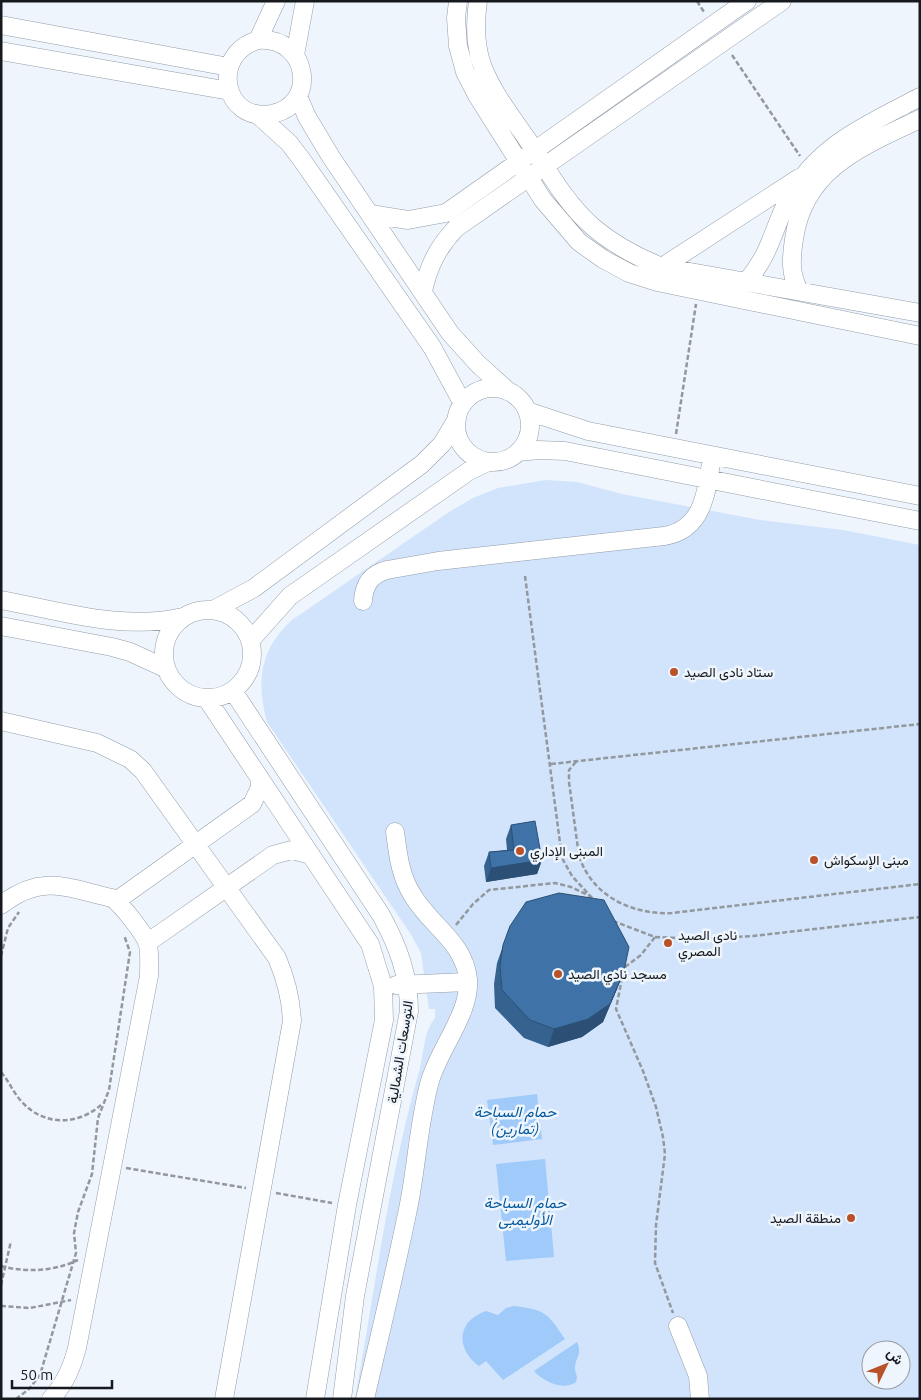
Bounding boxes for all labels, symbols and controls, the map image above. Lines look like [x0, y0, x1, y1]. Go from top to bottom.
place label: ستاد نادى الصيد [684, 664, 773, 681]
marker: ستاد نادى الصيد [668, 666, 680, 678]
place label: المبنى الإداري [530, 843, 603, 863]
marker: المبنى الإداري [514, 845, 526, 857]
place label: مبنى الإسكواش [824, 852, 909, 870]
marker: مبنى الإسكواش [808, 854, 820, 866]
place label: نادى الصيد المصري [678, 927, 737, 963]
marker: نادى الصيد المصري [662, 937, 674, 949]
place label: مسجد نادي الصيد [568, 966, 667, 986]
marker: مسجد نادي الصيد [552, 968, 564, 980]
street label: التوسعات الشمالية [384, 999, 417, 1105]
water label: حمام السباحة (تمارين) [474, 1103, 557, 1138]
water label: حمام السباحة الأوليمبى [484, 1194, 567, 1229]
place label: منطقة الصيد [770, 1210, 841, 1226]
marker: منطقة الصيد [845, 1212, 857, 1224]
north arrow [861, 1340, 911, 1390]
text: ش [883, 1345, 907, 1369]
scale bar [12, 1358, 112, 1390]
text: 50 m [20, 1366, 53, 1383]

